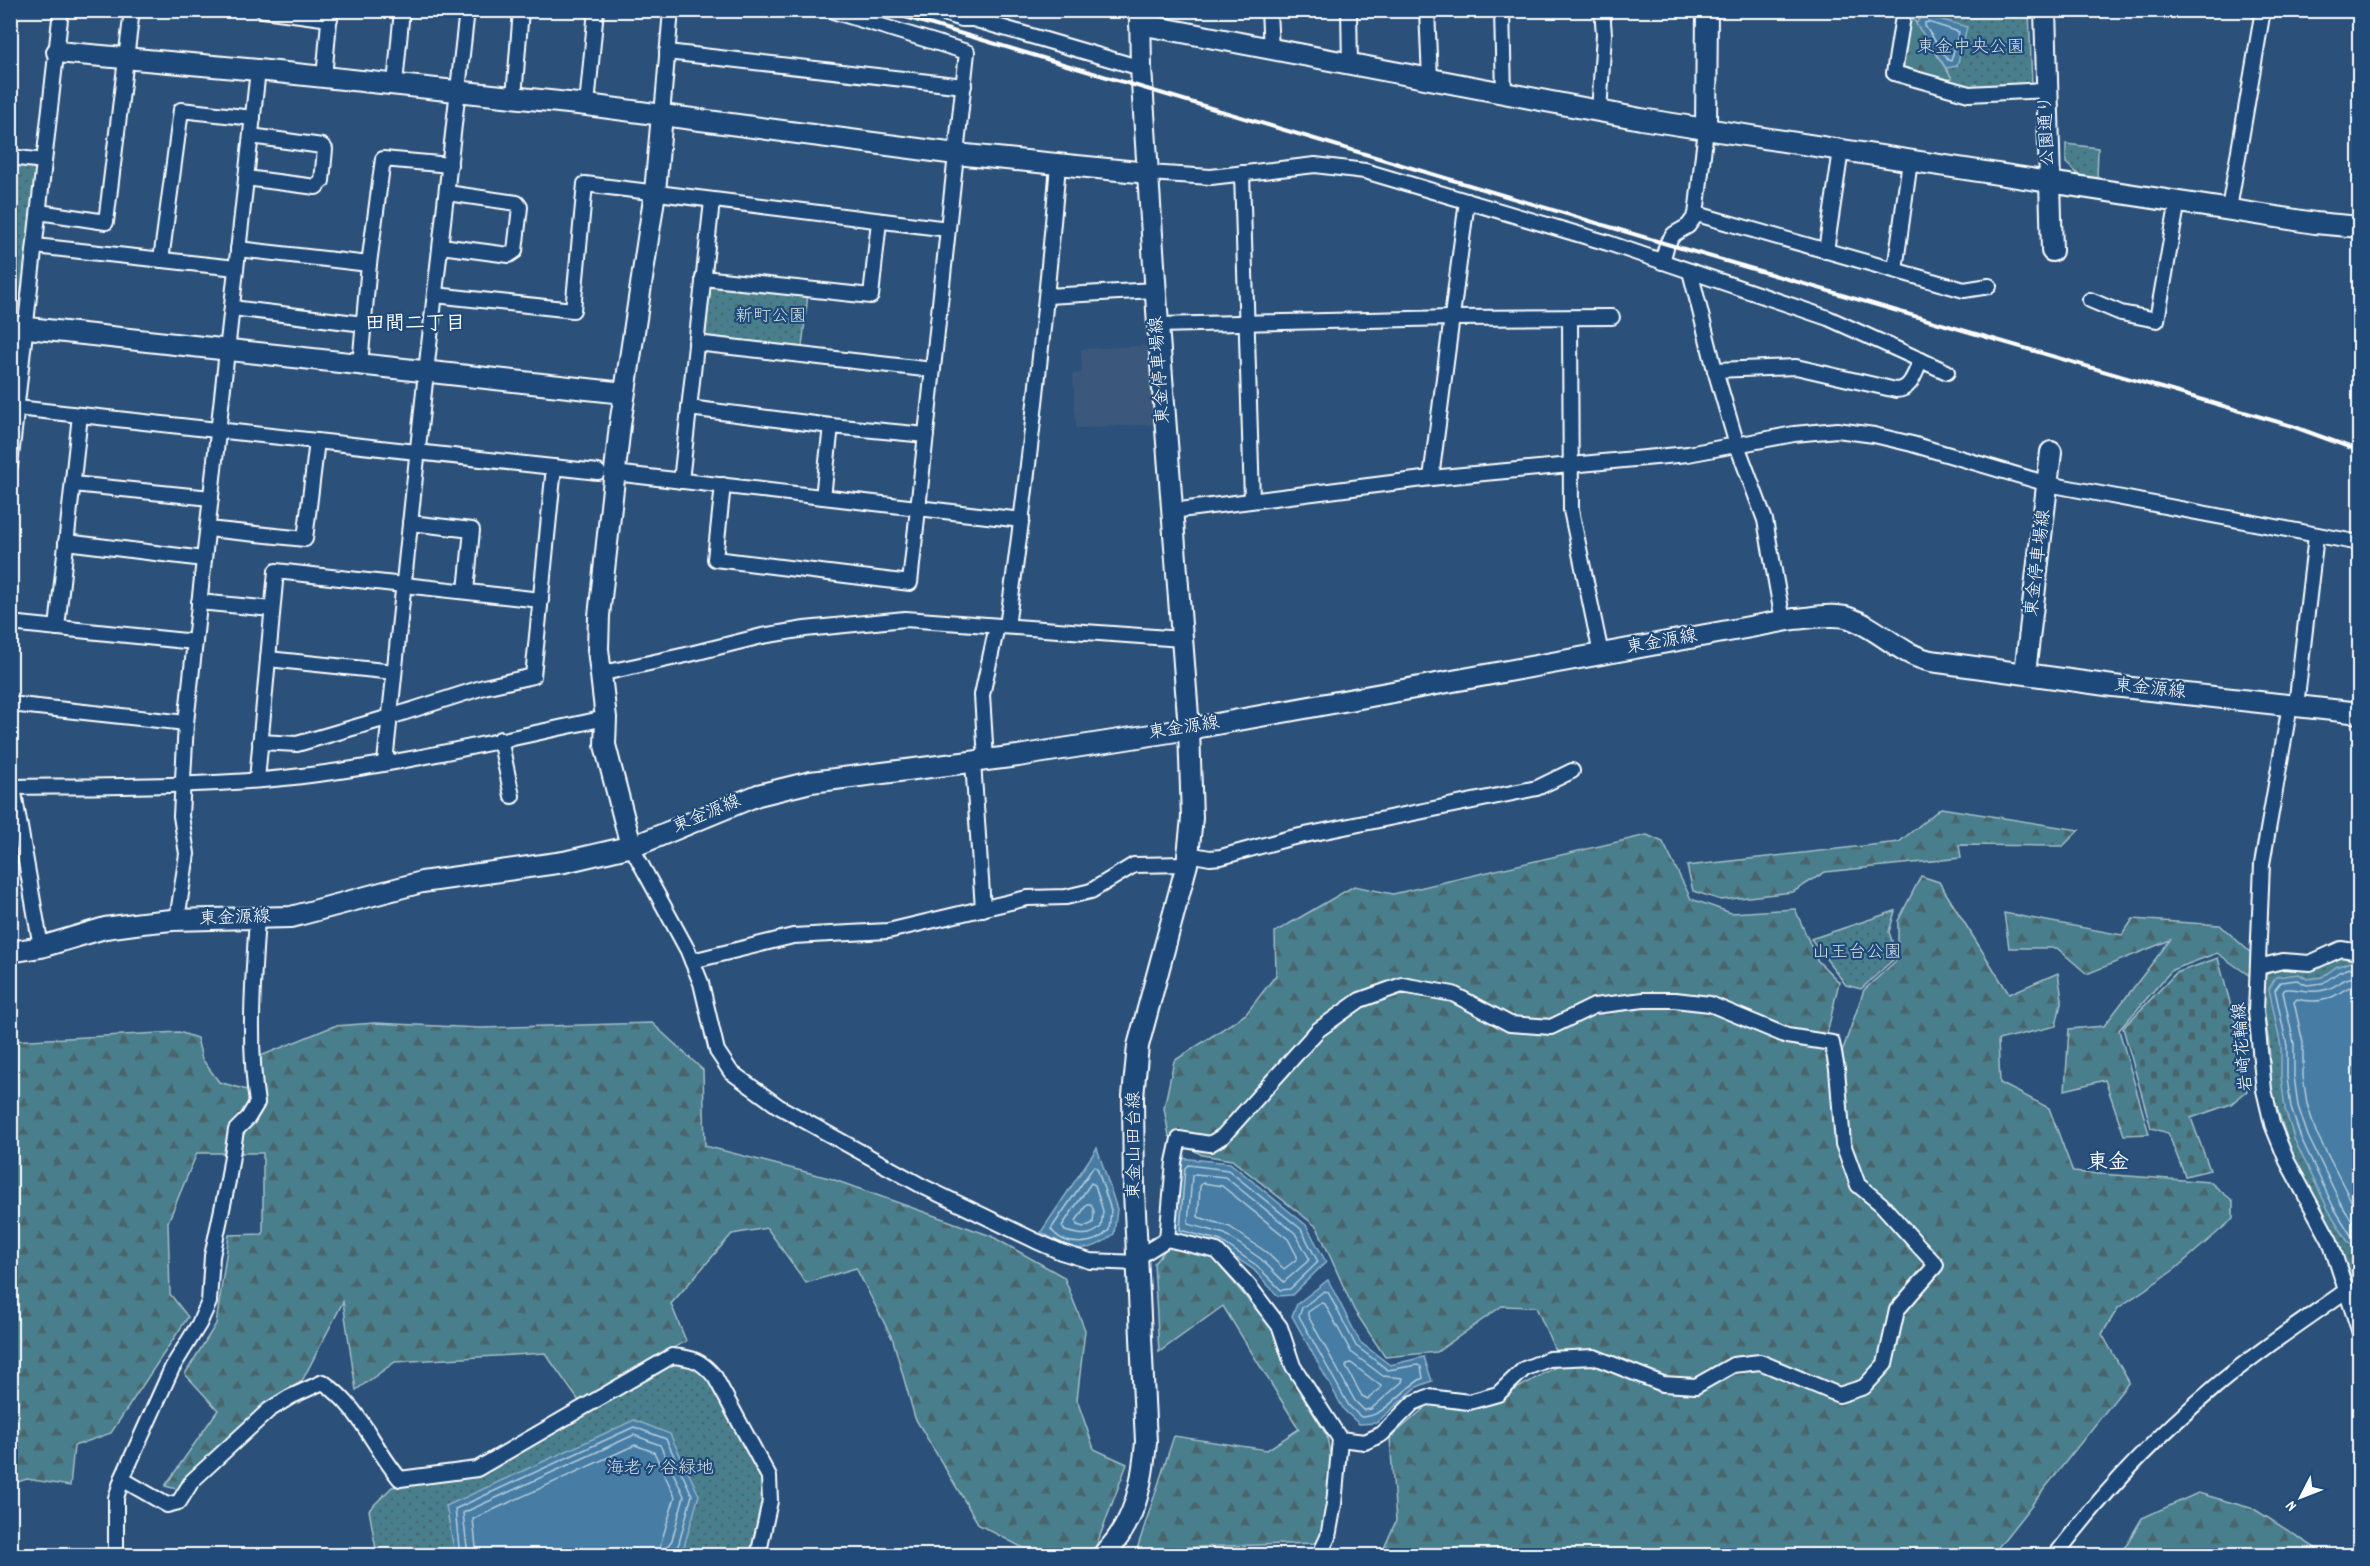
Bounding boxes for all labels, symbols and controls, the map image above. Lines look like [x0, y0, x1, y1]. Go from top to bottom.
park label: 東金中央公園 [1917, 36, 2025, 61]
street label: 公園通り [2034, 95, 2062, 167]
park label: 新町公園 [735, 305, 807, 330]
district label: 田間二丁目 [365, 311, 465, 339]
street label: 東金停車場線 [1145, 315, 1177, 425]
street label: 東金停車場線 [2020, 508, 2058, 618]
street label: 東金源線 [1624, 624, 1700, 662]
street label: 東金源線 [2113, 674, 2187, 706]
street label: 東金源線 [1146, 711, 1222, 747]
street label: 東金源線 [669, 789, 745, 841]
street label: 東金源線 [199, 905, 271, 933]
park label: 山王台公園 [1812, 941, 1902, 966]
street label: 岩崎花輪線 [2228, 1001, 2260, 1093]
street label: 東金山田台線 [1123, 1091, 1148, 1199]
district label: 東金 [2087, 1149, 2129, 1179]
park label: 海老ヶ谷緑地 [606, 1457, 714, 1482]
north arrow [2271, 1467, 2331, 1527]
text: N [2280, 1495, 2303, 1516]

